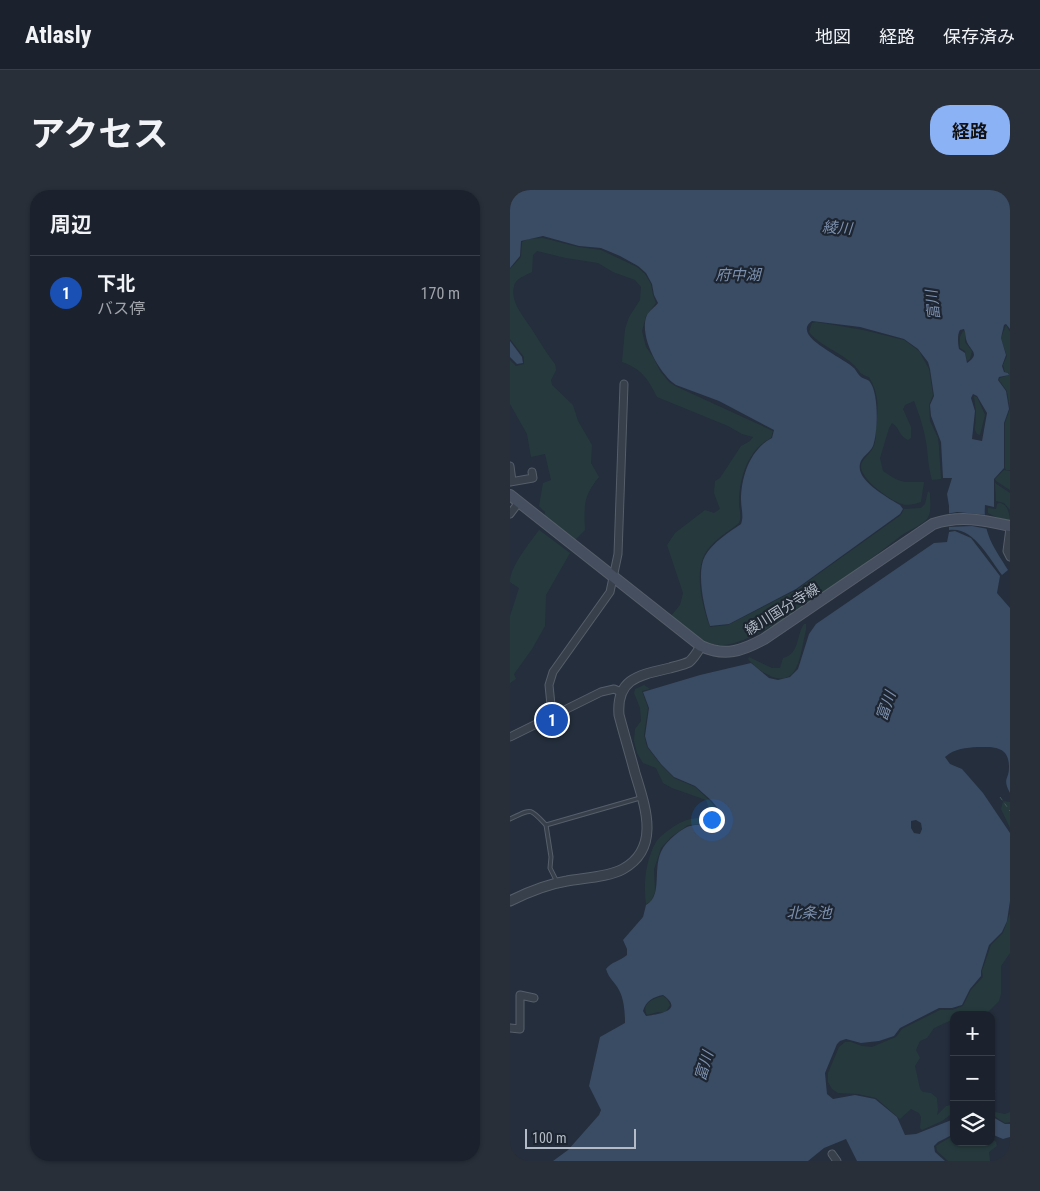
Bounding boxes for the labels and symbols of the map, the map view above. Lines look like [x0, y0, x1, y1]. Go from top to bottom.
water label: 綾川 [821, 218, 855, 238]
water label: 府中湖 [715, 266, 762, 284]
water label: 富川 [922, 287, 944, 321]
street label: 綾川国分寺線 [742, 580, 822, 638]
water label: 富川 [873, 687, 900, 723]
pin: 1 [536, 701, 568, 739]
your location [699, 807, 725, 833]
water label: 北条池 [786, 904, 833, 922]
water label: 富川 [691, 1047, 718, 1083]
scale bar [525, 1126, 636, 1149]

